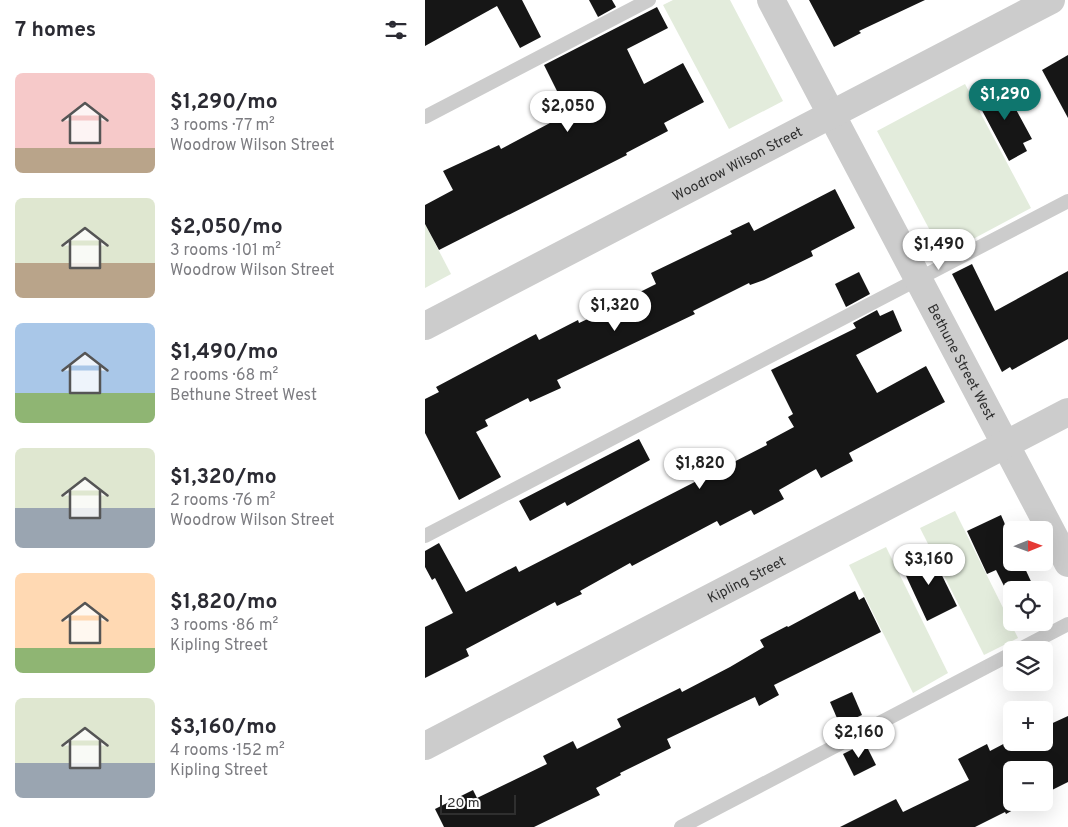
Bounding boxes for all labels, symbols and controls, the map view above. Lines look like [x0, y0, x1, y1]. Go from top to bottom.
icon: filters [382, 16, 410, 44]
text: 7 homes [15, 17, 96, 44]
pin: $1,290 [964, 78, 1046, 121]
text: $1,290 [980, 85, 1030, 105]
text: $1,290/mo [170, 89, 278, 116]
pin: $2,050 [527, 90, 609, 133]
icon: home [55, 93, 115, 153]
text: $2,050 [541, 97, 595, 117]
text: 3 rooms · 77 m² [170, 116, 275, 136]
street label: Woodrow Wilson Street [670, 124, 806, 206]
text: Woodrow Wilson Street [170, 136, 335, 156]
text: $2,050/mo [170, 214, 283, 241]
icon: home [55, 218, 115, 278]
pin: $1,490 [898, 228, 980, 271]
text: $1,490 [914, 235, 964, 255]
text: 3 rooms · 101 m² [170, 241, 281, 261]
text: Woodrow Wilson Street [170, 261, 335, 281]
pin: $1,320 [574, 290, 656, 332]
text: $1,320 [590, 296, 640, 316]
street label: Bethune Street West [923, 302, 998, 423]
text: $1,490/mo [170, 339, 278, 366]
icon: home [55, 343, 115, 403]
text: 2 rooms · 68 m² [170, 366, 278, 386]
text: Bethune Street West [170, 386, 317, 406]
pin: $1,820 [659, 448, 741, 490]
text: $1,820 [675, 454, 725, 474]
text: $1,320/mo [170, 464, 277, 491]
icon: home [55, 468, 115, 528]
text: 2 rooms · 76 m² [170, 491, 276, 511]
text: Woodrow Wilson Street [170, 511, 335, 531]
north arrow [1003, 521, 1053, 571]
map controls [1003, 521, 1053, 811]
pin: $3,160 [888, 544, 970, 586]
text: $3,160 [904, 550, 954, 570]
street label: Kipling Street [705, 553, 789, 608]
button: locate [1003, 581, 1053, 631]
text: $1,820/mo [170, 589, 277, 616]
icon: home [55, 593, 115, 653]
text: 3 rooms · 86 m² [170, 616, 278, 636]
text: Kipling Street [170, 636, 268, 656]
button: layers [1003, 641, 1053, 691]
button: + [1003, 701, 1053, 751]
text: $3,160/mo [170, 714, 277, 741]
pin: $2,160 [818, 716, 900, 759]
icon: home [55, 718, 115, 778]
text: $2,160 [834, 723, 884, 743]
text: 4 rooms · 152 m² [170, 741, 285, 761]
text: Kipling Street [170, 761, 268, 781]
button: − [1003, 761, 1053, 811]
scale bar [440, 792, 516, 815]
text: 20 m [447, 795, 480, 812]

